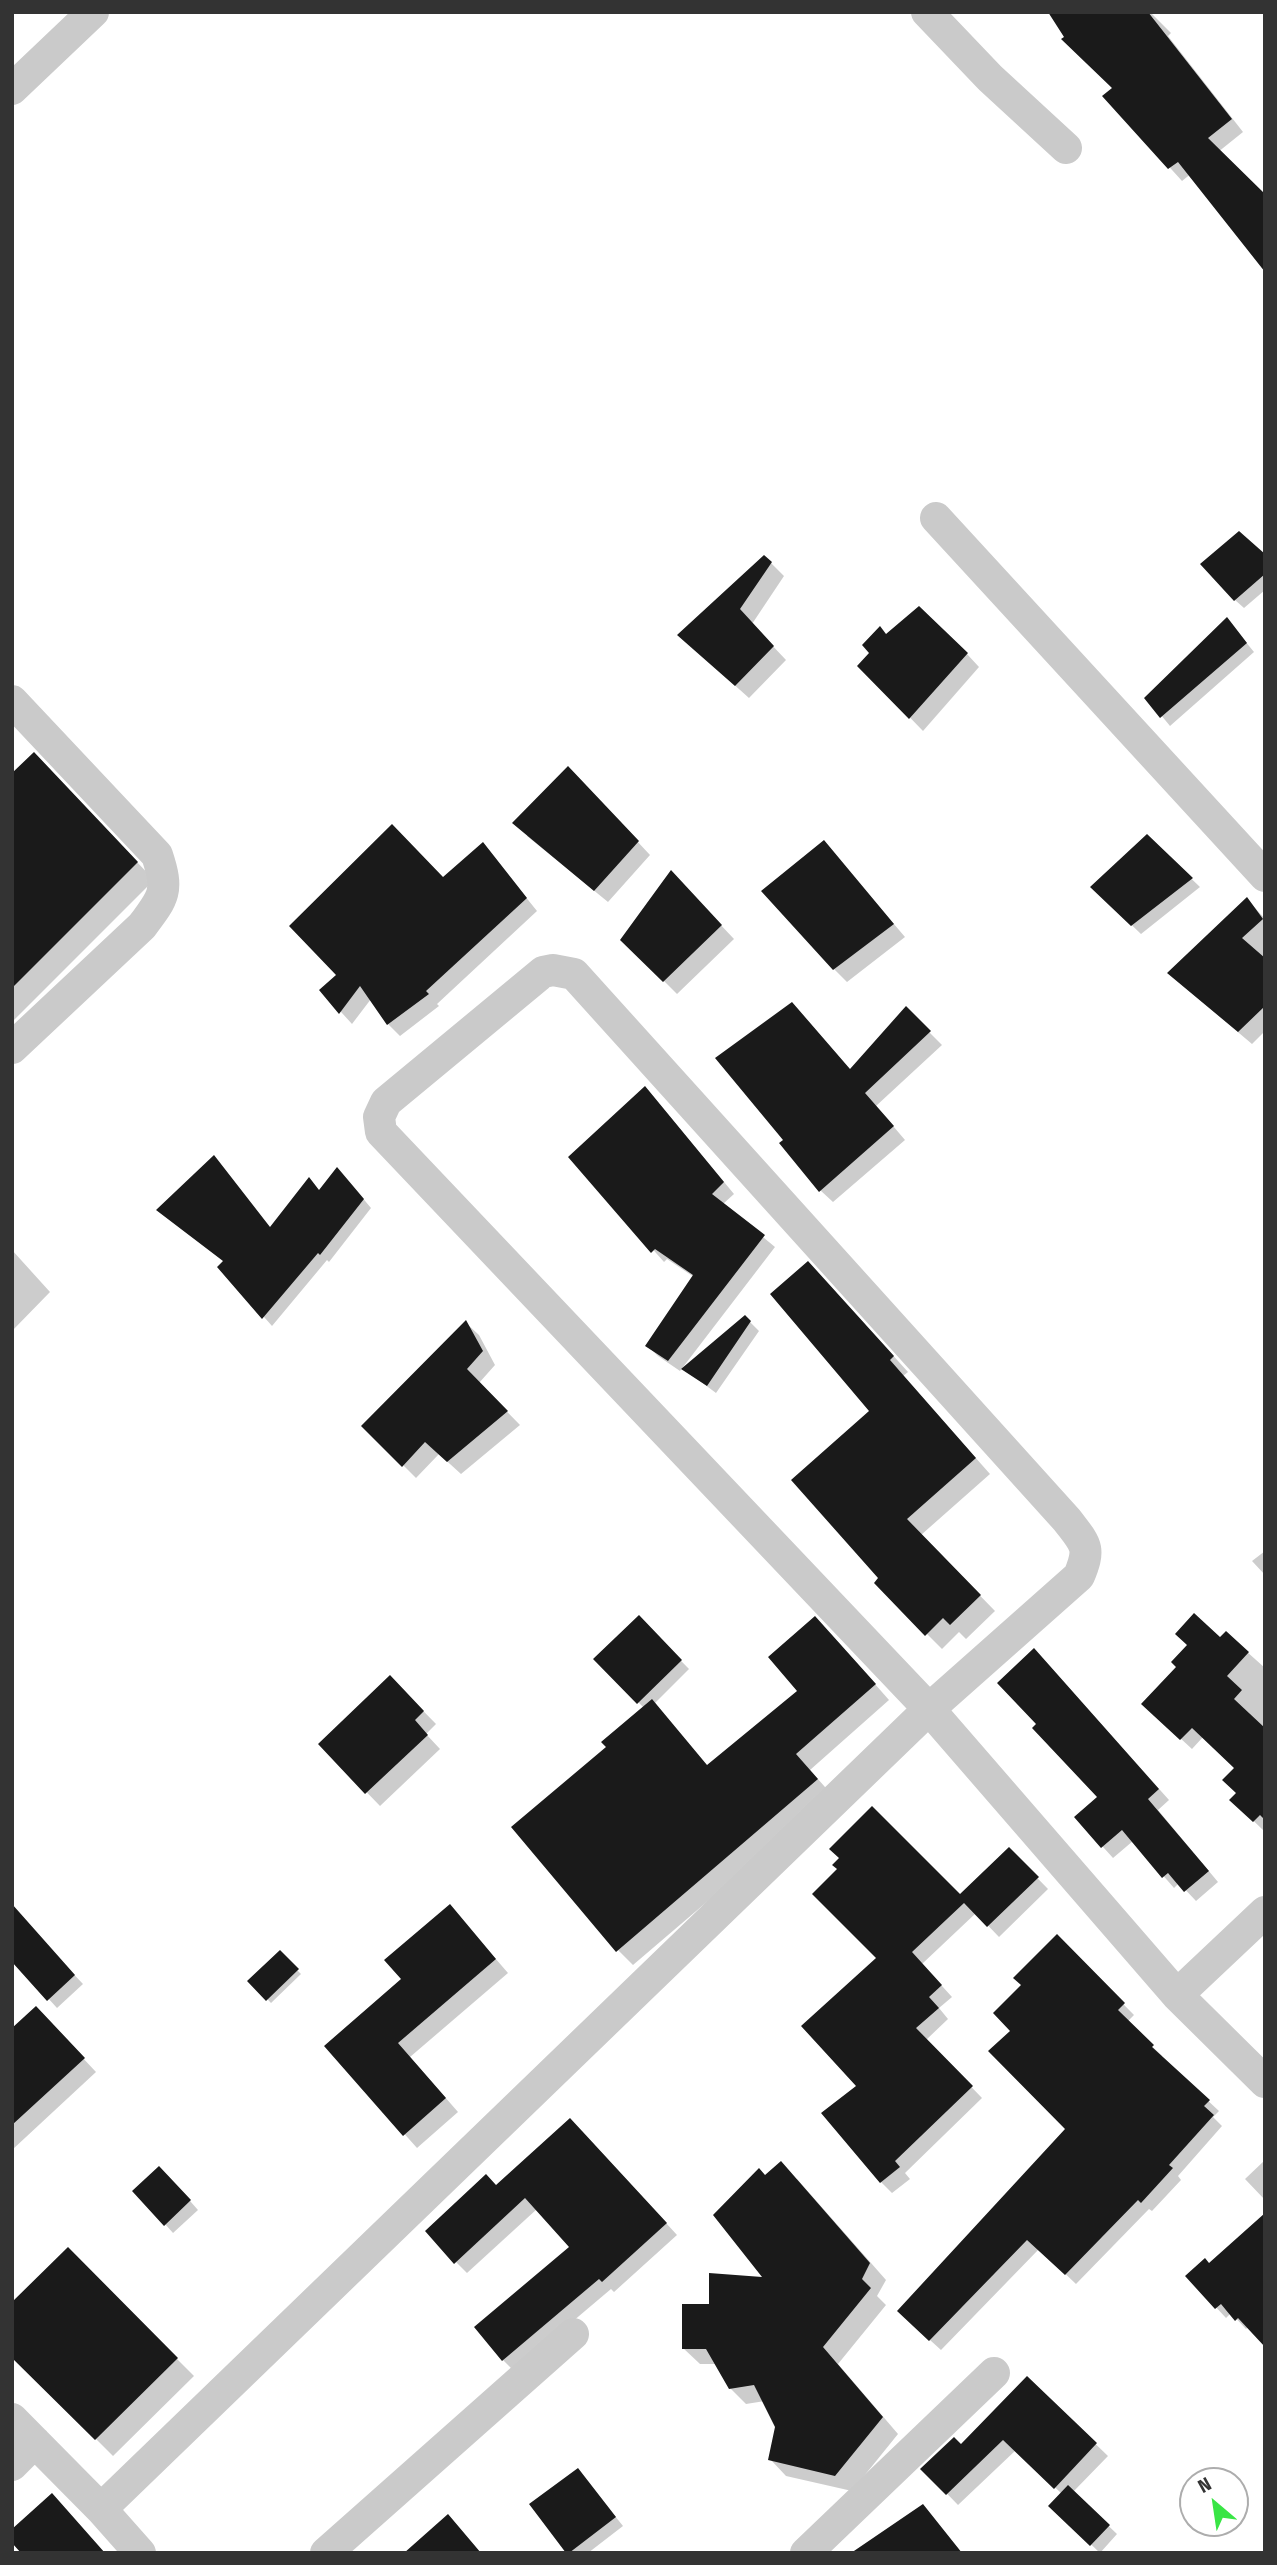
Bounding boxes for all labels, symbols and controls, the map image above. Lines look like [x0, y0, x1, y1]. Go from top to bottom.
north arrow [1179, 2467, 1249, 2537]
text: N [1194, 2472, 1215, 2498]

